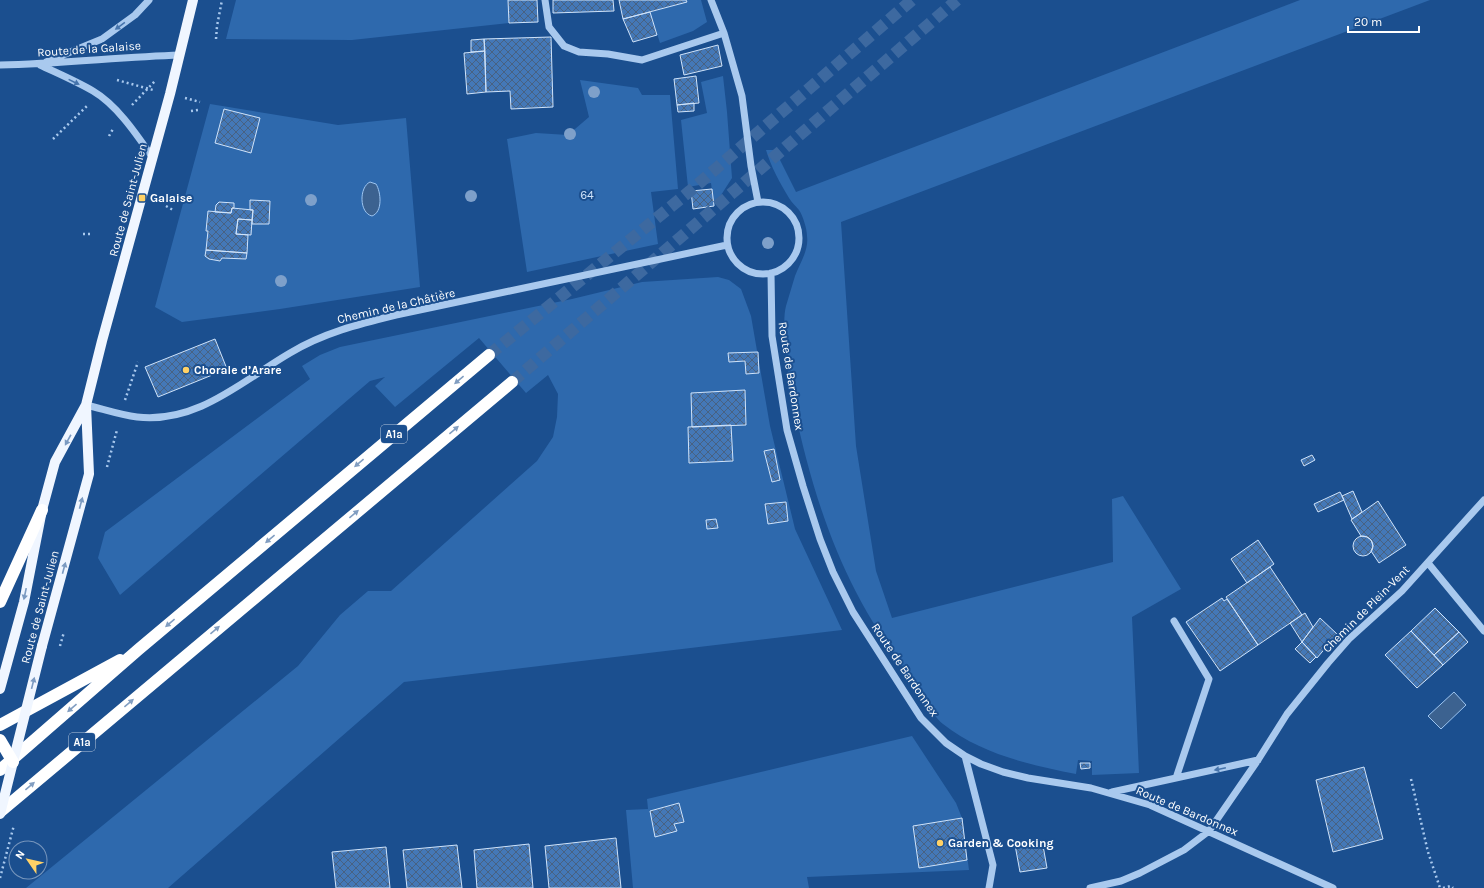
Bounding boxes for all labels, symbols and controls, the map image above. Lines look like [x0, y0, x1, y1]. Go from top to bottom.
scale bar [1348, 8, 1419, 34]
text: 20 m [1354, 15, 1382, 29]
one-way arrow [115, 22, 125, 30]
street label: Route de la Galaise [37, 38, 141, 60]
one-way arrow [69, 79, 80, 85]
street label: Route de Saint-Julien [106, 142, 150, 258]
park label: 64 [580, 188, 594, 202]
place label: Galaise [150, 191, 192, 205]
marker: Galaise [137, 193, 147, 203]
street label: Chemin de la Châtière [336, 286, 456, 326]
street label: Route de Bardonnex [776, 321, 806, 431]
place label: Chorale d’Arare [194, 363, 282, 377]
marker: Chorale d’Arare [181, 365, 191, 375]
one-way arrow [453, 375, 464, 384]
road number: A1a [381, 425, 407, 443]
one-way arrow [449, 426, 459, 435]
one-way arrow [64, 434, 71, 446]
one-way arrow [354, 459, 364, 468]
one-way arrow [79, 497, 85, 510]
one-way arrow [349, 509, 360, 518]
one-way arrow [264, 534, 275, 543]
street label: Route de Saint-Julien [18, 549, 62, 665]
one-way arrow [61, 562, 67, 574]
street label: Chemin de Plein-Vent [1320, 562, 1413, 655]
one-way arrow [22, 588, 28, 600]
one-way arrow [165, 618, 176, 627]
street label: Route de Bardonnex [869, 621, 941, 719]
one-way arrow [210, 626, 221, 635]
one-way arrow [30, 677, 36, 689]
one-way arrow [124, 698, 135, 707]
one-way arrow [66, 704, 77, 713]
road number: A1a [69, 733, 95, 751]
one-way arrow [1214, 766, 1226, 772]
one-way arrow [24, 782, 35, 791]
street label: Route de Bardonnex [1134, 783, 1240, 839]
place label: Garden & Cooking [948, 836, 1053, 850]
marker: Garden & Cooking [935, 838, 945, 848]
north arrow [8, 840, 48, 880]
text: N [13, 848, 28, 862]

